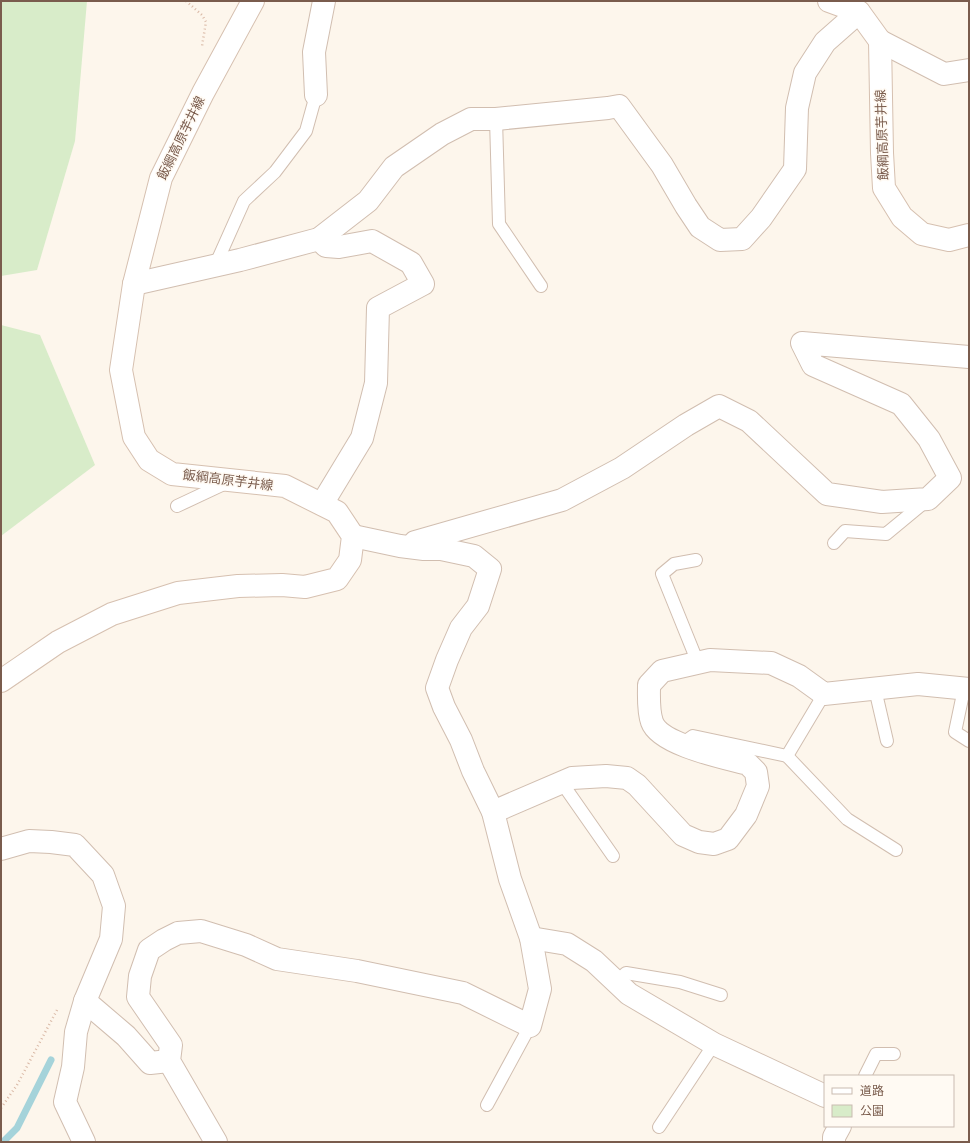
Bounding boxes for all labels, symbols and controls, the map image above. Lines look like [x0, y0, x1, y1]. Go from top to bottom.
street label: 飯綱高原芋井線 [872, 89, 892, 181]
street label: 飯綱高原芋井線 [153, 93, 209, 183]
street label: 飯綱高原芋井線 [182, 466, 274, 494]
legend [824, 1075, 954, 1127]
text: 道路 [860, 1083, 884, 1099]
text: 公園 [860, 1103, 884, 1119]

